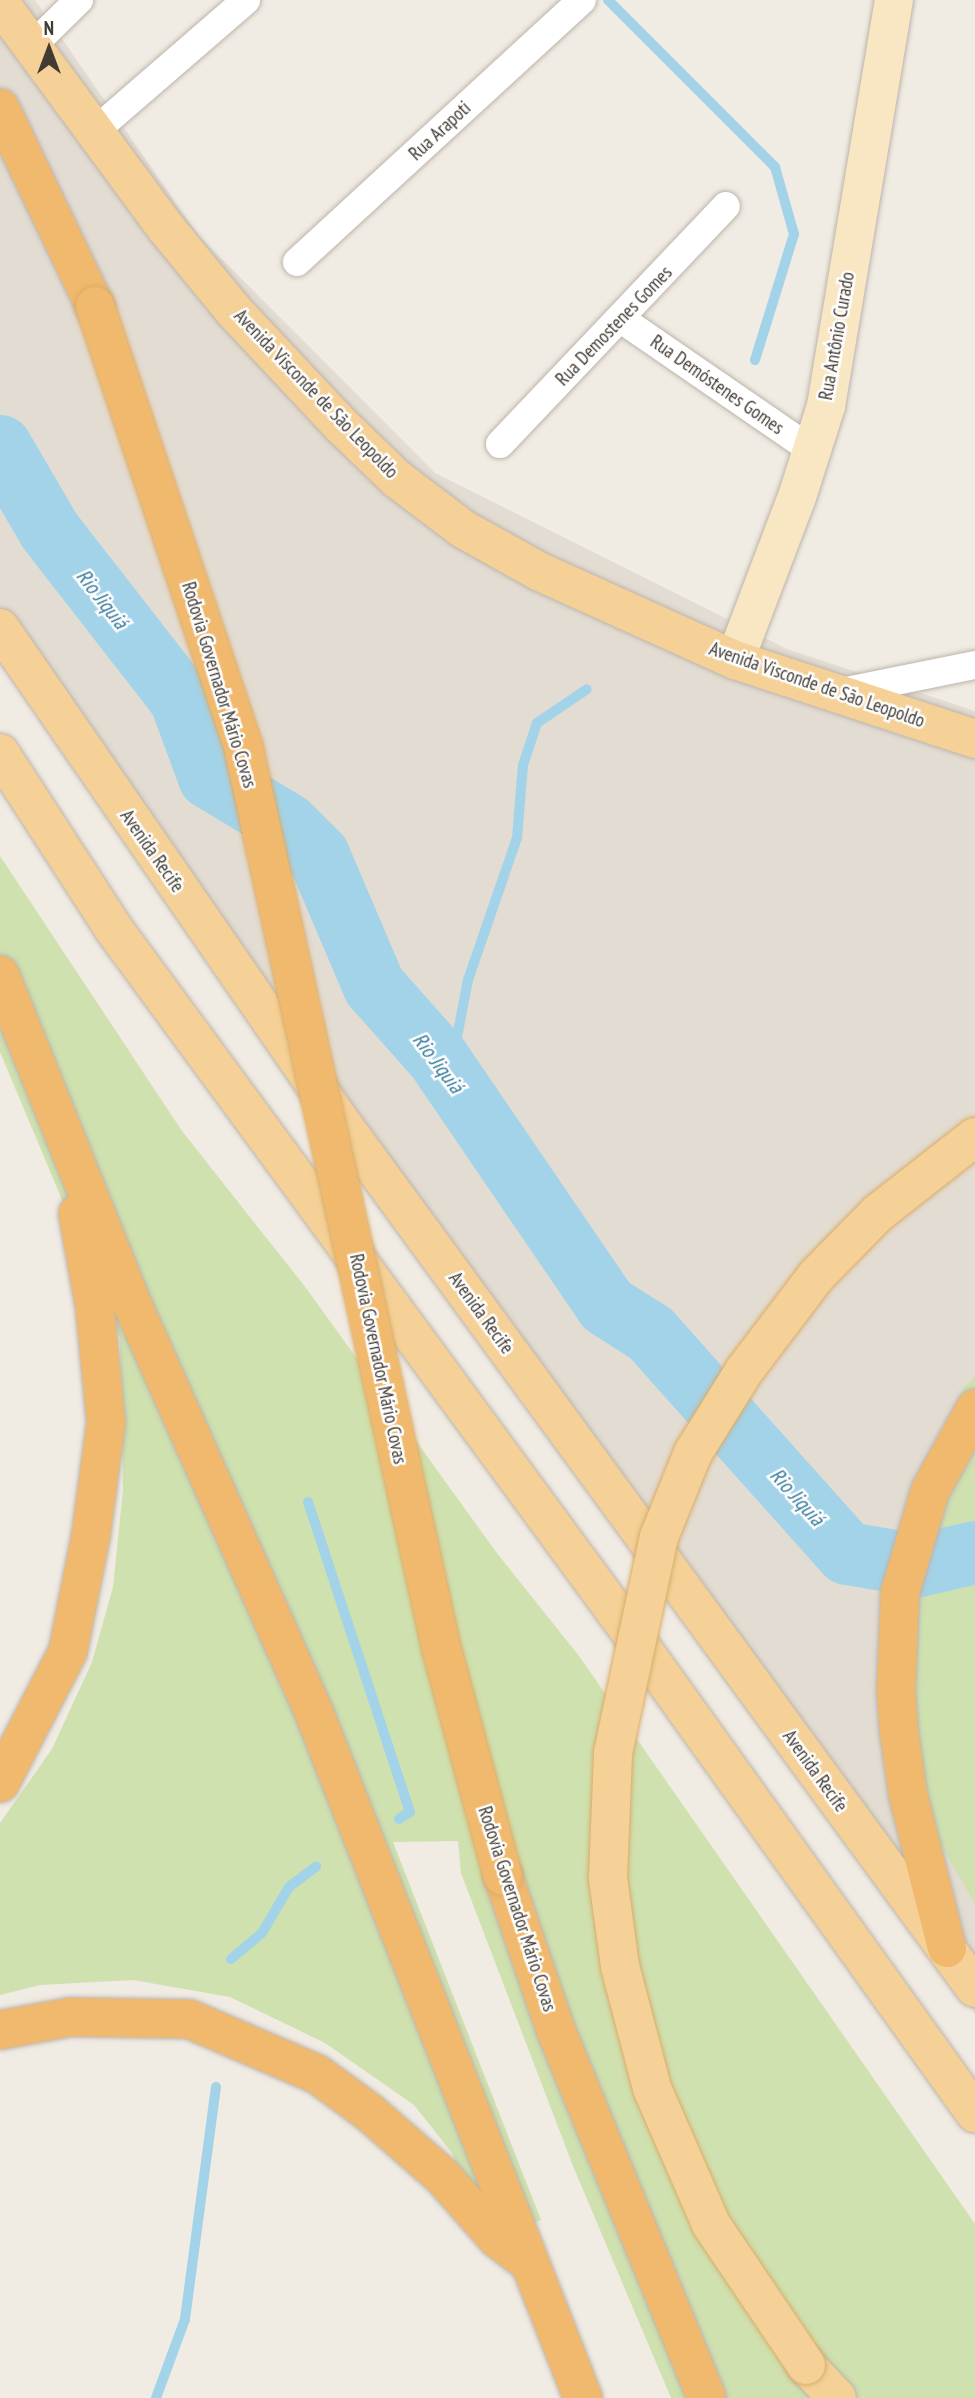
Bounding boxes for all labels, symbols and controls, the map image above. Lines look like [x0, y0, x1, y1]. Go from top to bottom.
north arrow [14, 14, 84, 84]
text: N [44, 16, 54, 40]
street label: Rua Arapoti [404, 97, 476, 165]
street label: Rua Demostenes Gomes [551, 261, 677, 391]
street label: Rua Antônio Curado [814, 270, 860, 402]
street label: Avenida Visconde de São Leopoldo [229, 305, 403, 483]
street label: Rua Demóstenes Gomes [646, 330, 788, 440]
water label: Rio Jiquiá [71, 564, 133, 634]
street label: Rodovia Governador Mário Covas [177, 579, 261, 791]
street label: Avenida Visconde de São Leopoldo [706, 637, 928, 733]
street label: Avenida Recife [115, 805, 189, 897]
water label: Rio Jiquiá [407, 1028, 469, 1098]
street label: Rodovia Governador Mário Covas [345, 1252, 411, 1466]
street label: Avenida Recife [444, 1268, 518, 1358]
water label: Rio Jiquiá [765, 1463, 829, 1531]
street label: Avenida Recife [778, 1726, 852, 1816]
street label: Rodovia Governador Mário Covas [473, 1804, 561, 2014]

